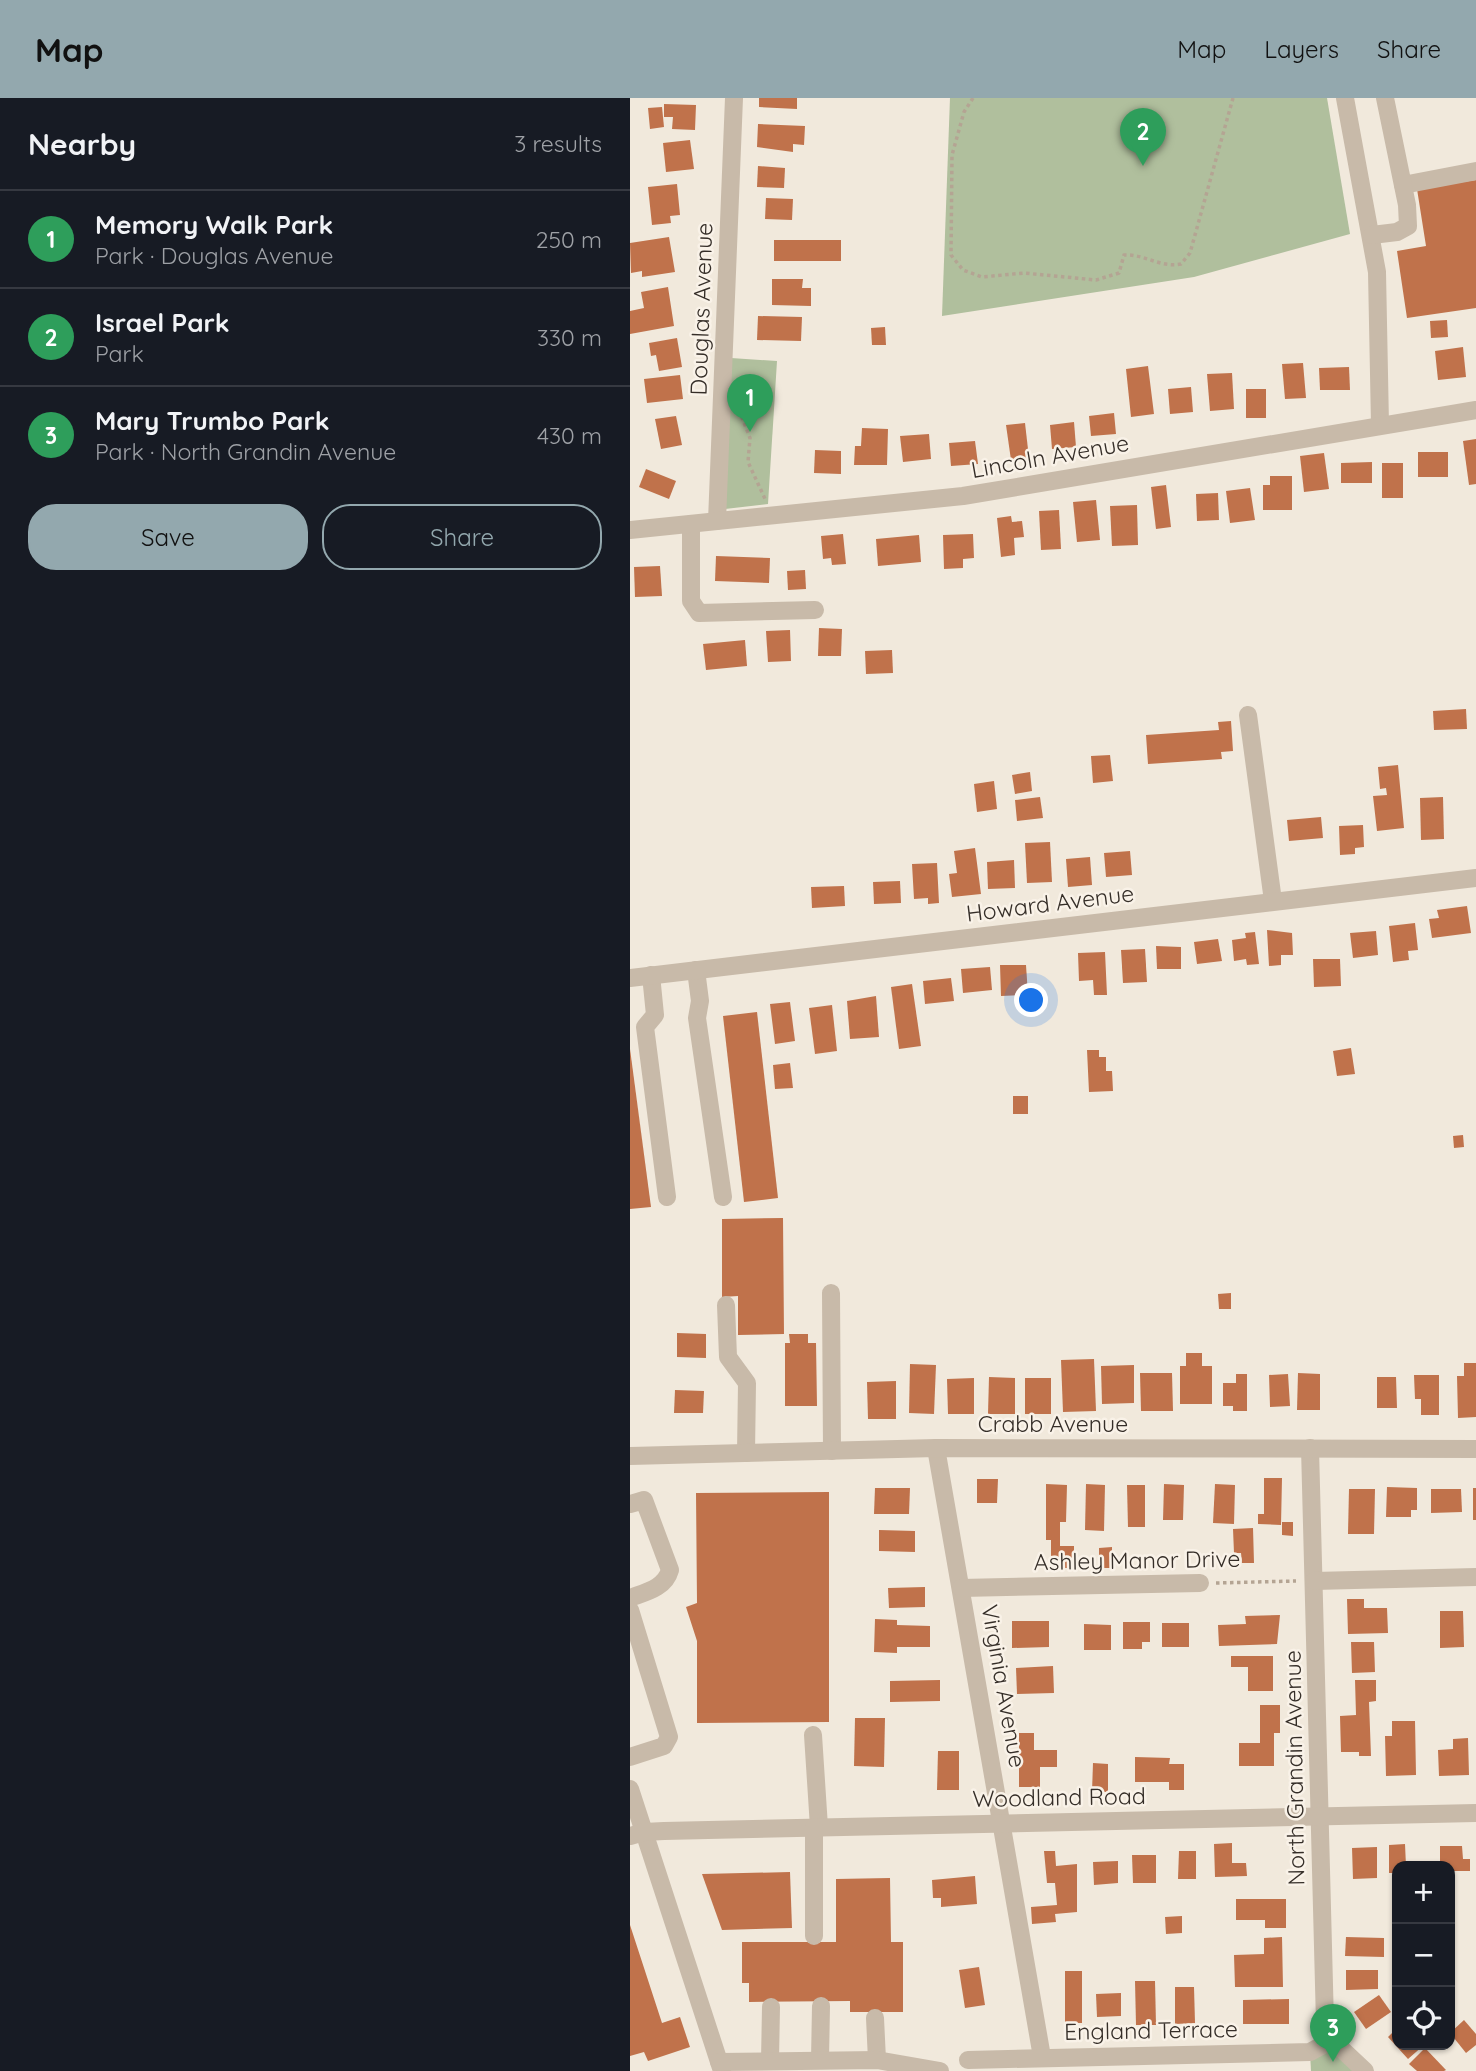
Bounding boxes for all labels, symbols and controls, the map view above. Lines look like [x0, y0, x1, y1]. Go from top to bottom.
text: Map [35, 29, 103, 70]
text: Map [1177, 34, 1226, 64]
text: Layers [1264, 34, 1339, 64]
text: Share [1377, 34, 1441, 64]
pin: 2 [1120, 108, 1166, 166]
text: Nearby [28, 125, 136, 163]
text: 3 results [514, 129, 602, 158]
text: Memory Walk Park [95, 208, 333, 241]
street label: Douglas Avenue [683, 222, 719, 396]
text: 1 [47, 225, 55, 254]
text: 250 m [536, 225, 602, 254]
text: Park · Douglas Avenue [95, 241, 334, 270]
text: Israel Park [95, 306, 230, 339]
text: 2 [44, 323, 58, 352]
text: 330 m [537, 323, 602, 352]
text: Park [95, 339, 144, 368]
pin: 1 [727, 374, 773, 432]
text: Mary Trumbo Park [95, 404, 329, 437]
text: 3 [45, 421, 57, 450]
text: 430 m [537, 421, 602, 450]
street label: Lincoln Avenue [969, 428, 1131, 484]
text: Park · North Grandin Avenue [95, 437, 396, 466]
button: Save [28, 504, 308, 570]
button: Share [322, 504, 602, 570]
street label: Howard Avenue [964, 878, 1136, 928]
your location [1014, 983, 1048, 1017]
street label: Crabb Avenue [978, 1409, 1128, 1438]
street label: Ashley Manor Drive [1033, 1544, 1241, 1576]
street label: Virginia Avenue [975, 1602, 1033, 1770]
street label: North Grandin Avenue [1277, 1650, 1311, 1886]
street label: Woodland Road [972, 1781, 1146, 1813]
map controls [1392, 1861, 1455, 2050]
button: + [1392, 1861, 1455, 1924]
button: − [1392, 1924, 1455, 1987]
button: locate [1392, 1987, 1455, 2050]
pin: 3 [1310, 2004, 1356, 2062]
street label: England Terrace [1064, 2014, 1238, 2046]

